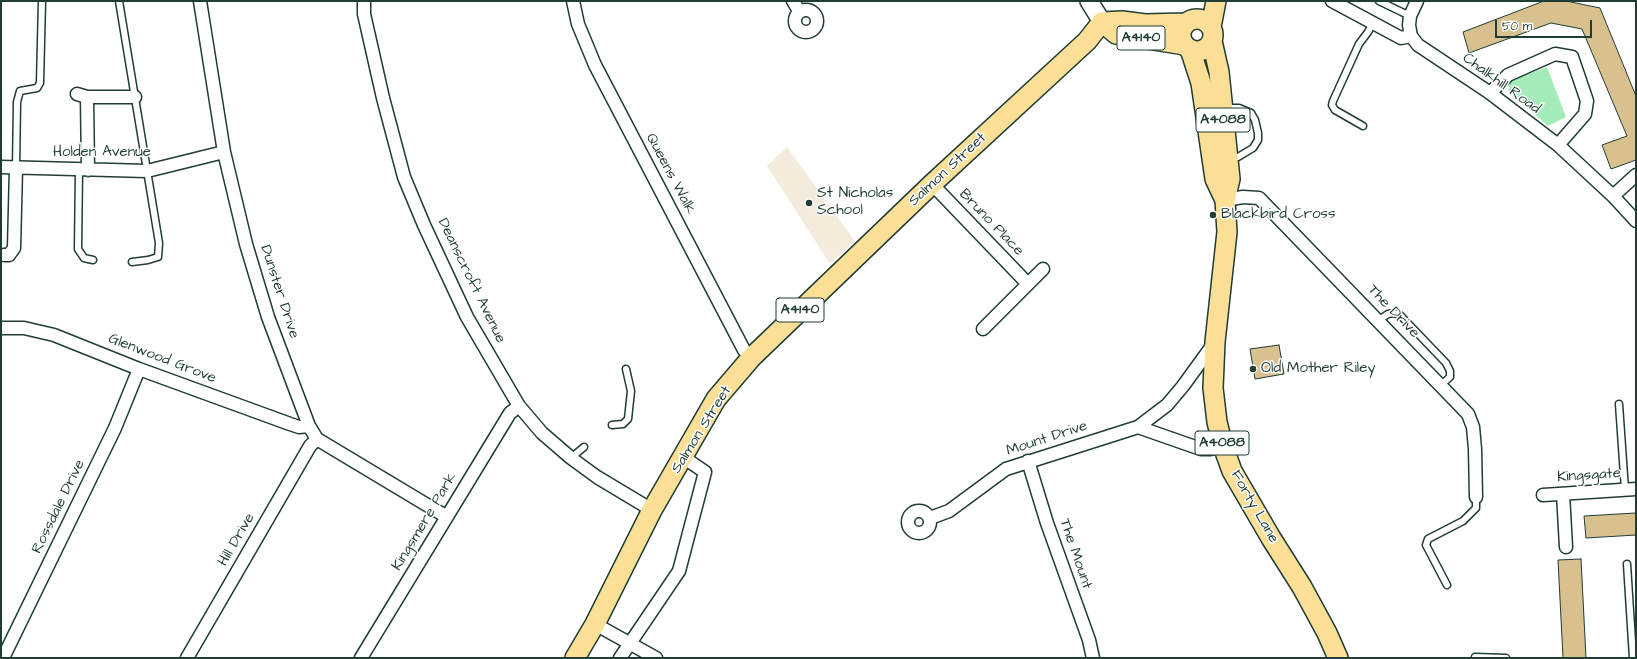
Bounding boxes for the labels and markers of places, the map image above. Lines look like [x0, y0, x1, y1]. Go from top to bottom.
place label: St Nicholas School [817, 185, 893, 220]
marker: St Nicholas School [804, 198, 814, 208]
place label: Blackbird Cross [1221, 206, 1335, 224]
marker: Blackbird Cross [1208, 210, 1218, 220]
place label: Old Mother Riley [1261, 360, 1376, 378]
marker: Old Mother Riley [1248, 364, 1258, 374]

